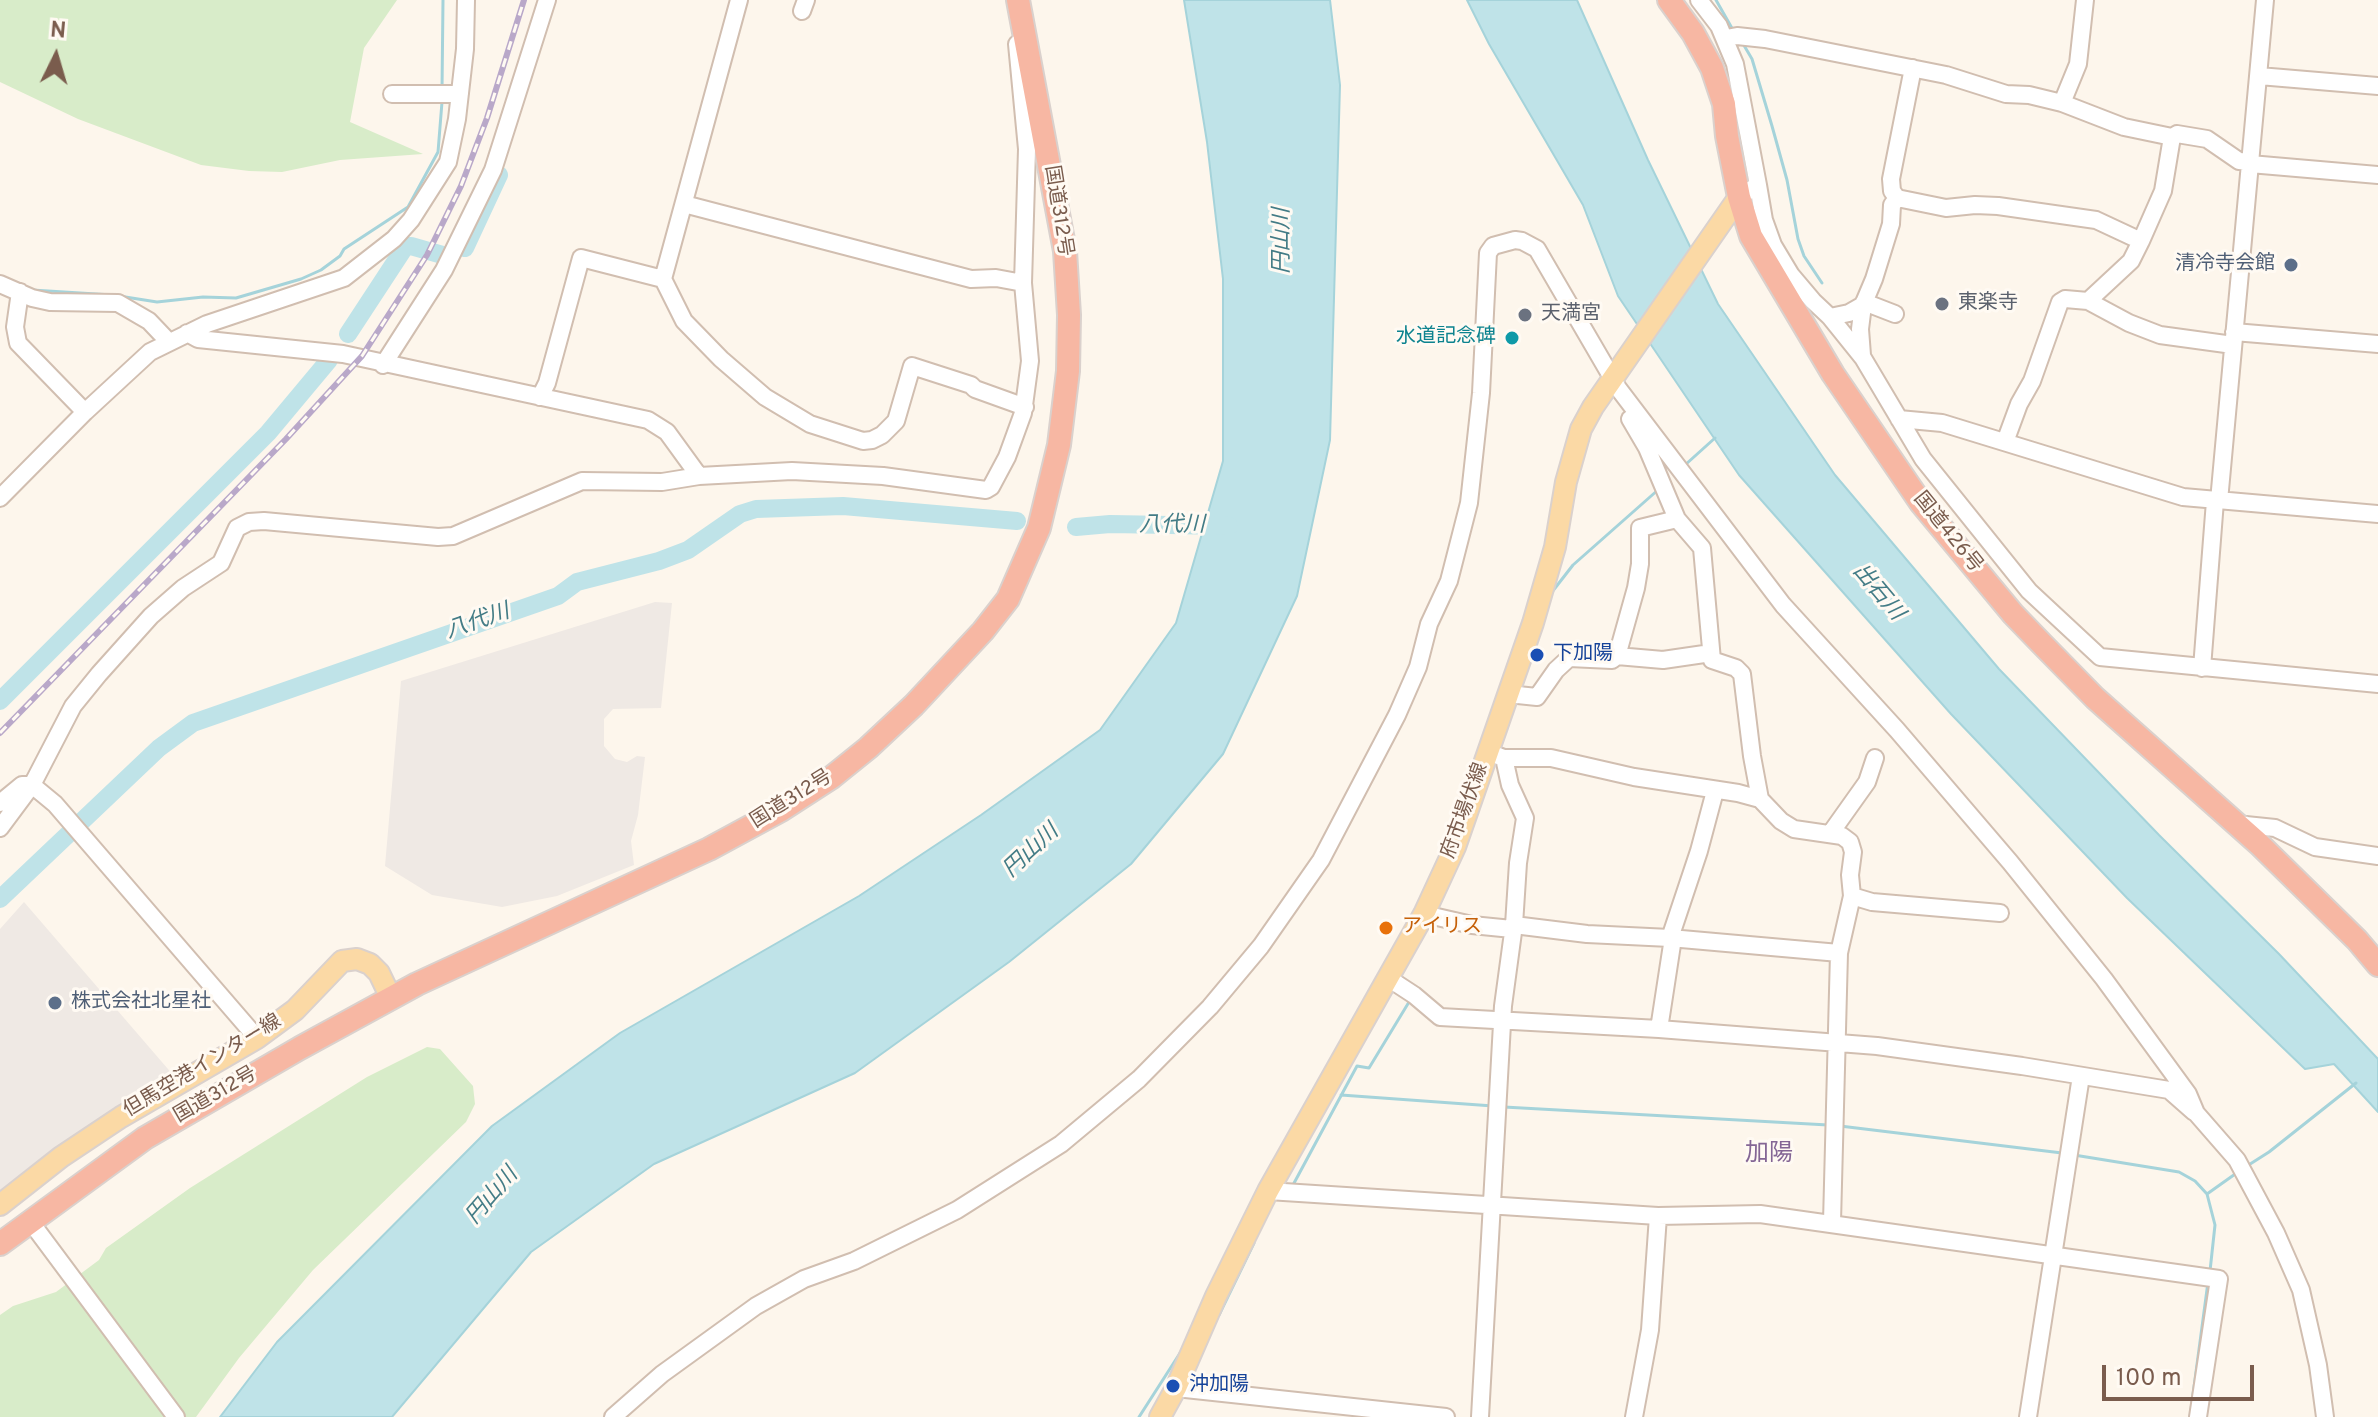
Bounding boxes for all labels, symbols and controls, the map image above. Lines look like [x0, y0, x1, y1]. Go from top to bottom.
north arrow [16, 16, 96, 96]
text: N [49, 17, 67, 46]
street label: 国道312号 [1038, 164, 1076, 258]
water label: 円山川 [1271, 208, 1297, 274]
place label: 清冷寺会館 [2175, 253, 2275, 277]
marker: 清冷寺会館 [2282, 256, 2300, 274]
place label: 東楽寺 [1958, 292, 2018, 316]
marker: 東楽寺 [1933, 295, 1951, 313]
place label: 天満宮 [1541, 303, 1601, 327]
marker: 天満宮 [1516, 306, 1534, 324]
place label: 水道記念碑 [1396, 326, 1496, 350]
marker: 水道記念碑 [1503, 329, 1521, 347]
street label: 国道426号 [1907, 488, 1987, 578]
water label: 八代川 [1139, 514, 1205, 540]
water label: 出石川 [1846, 559, 1908, 627]
water label: 八代川 [443, 600, 513, 646]
place label: 下加陽 [1553, 643, 1613, 667]
marker: 下加陽 [1528, 646, 1546, 664]
street label: 府市場伏線 [1438, 760, 1494, 862]
street label: 国道312号 [747, 766, 837, 834]
water label: 円山川 [999, 820, 1065, 884]
place label: アイリス [1402, 916, 1482, 940]
marker: アイリス [1377, 919, 1395, 937]
place label: 株式会社北星社 [71, 991, 211, 1015]
marker: 株式会社北星社 [46, 994, 64, 1012]
street label: 但馬空港インター線 [120, 1010, 286, 1124]
street label: 国道312号 [170, 1063, 262, 1129]
district label: 加陽 [1745, 1141, 1793, 1169]
water label: 円山川 [461, 1163, 525, 1231]
scale bar [2106, 1349, 2258, 1399]
text: 100 m [2116, 1364, 2182, 1394]
place label: 沖加陽 [1189, 1374, 1249, 1398]
marker: 沖加陽 [1164, 1377, 1182, 1395]

